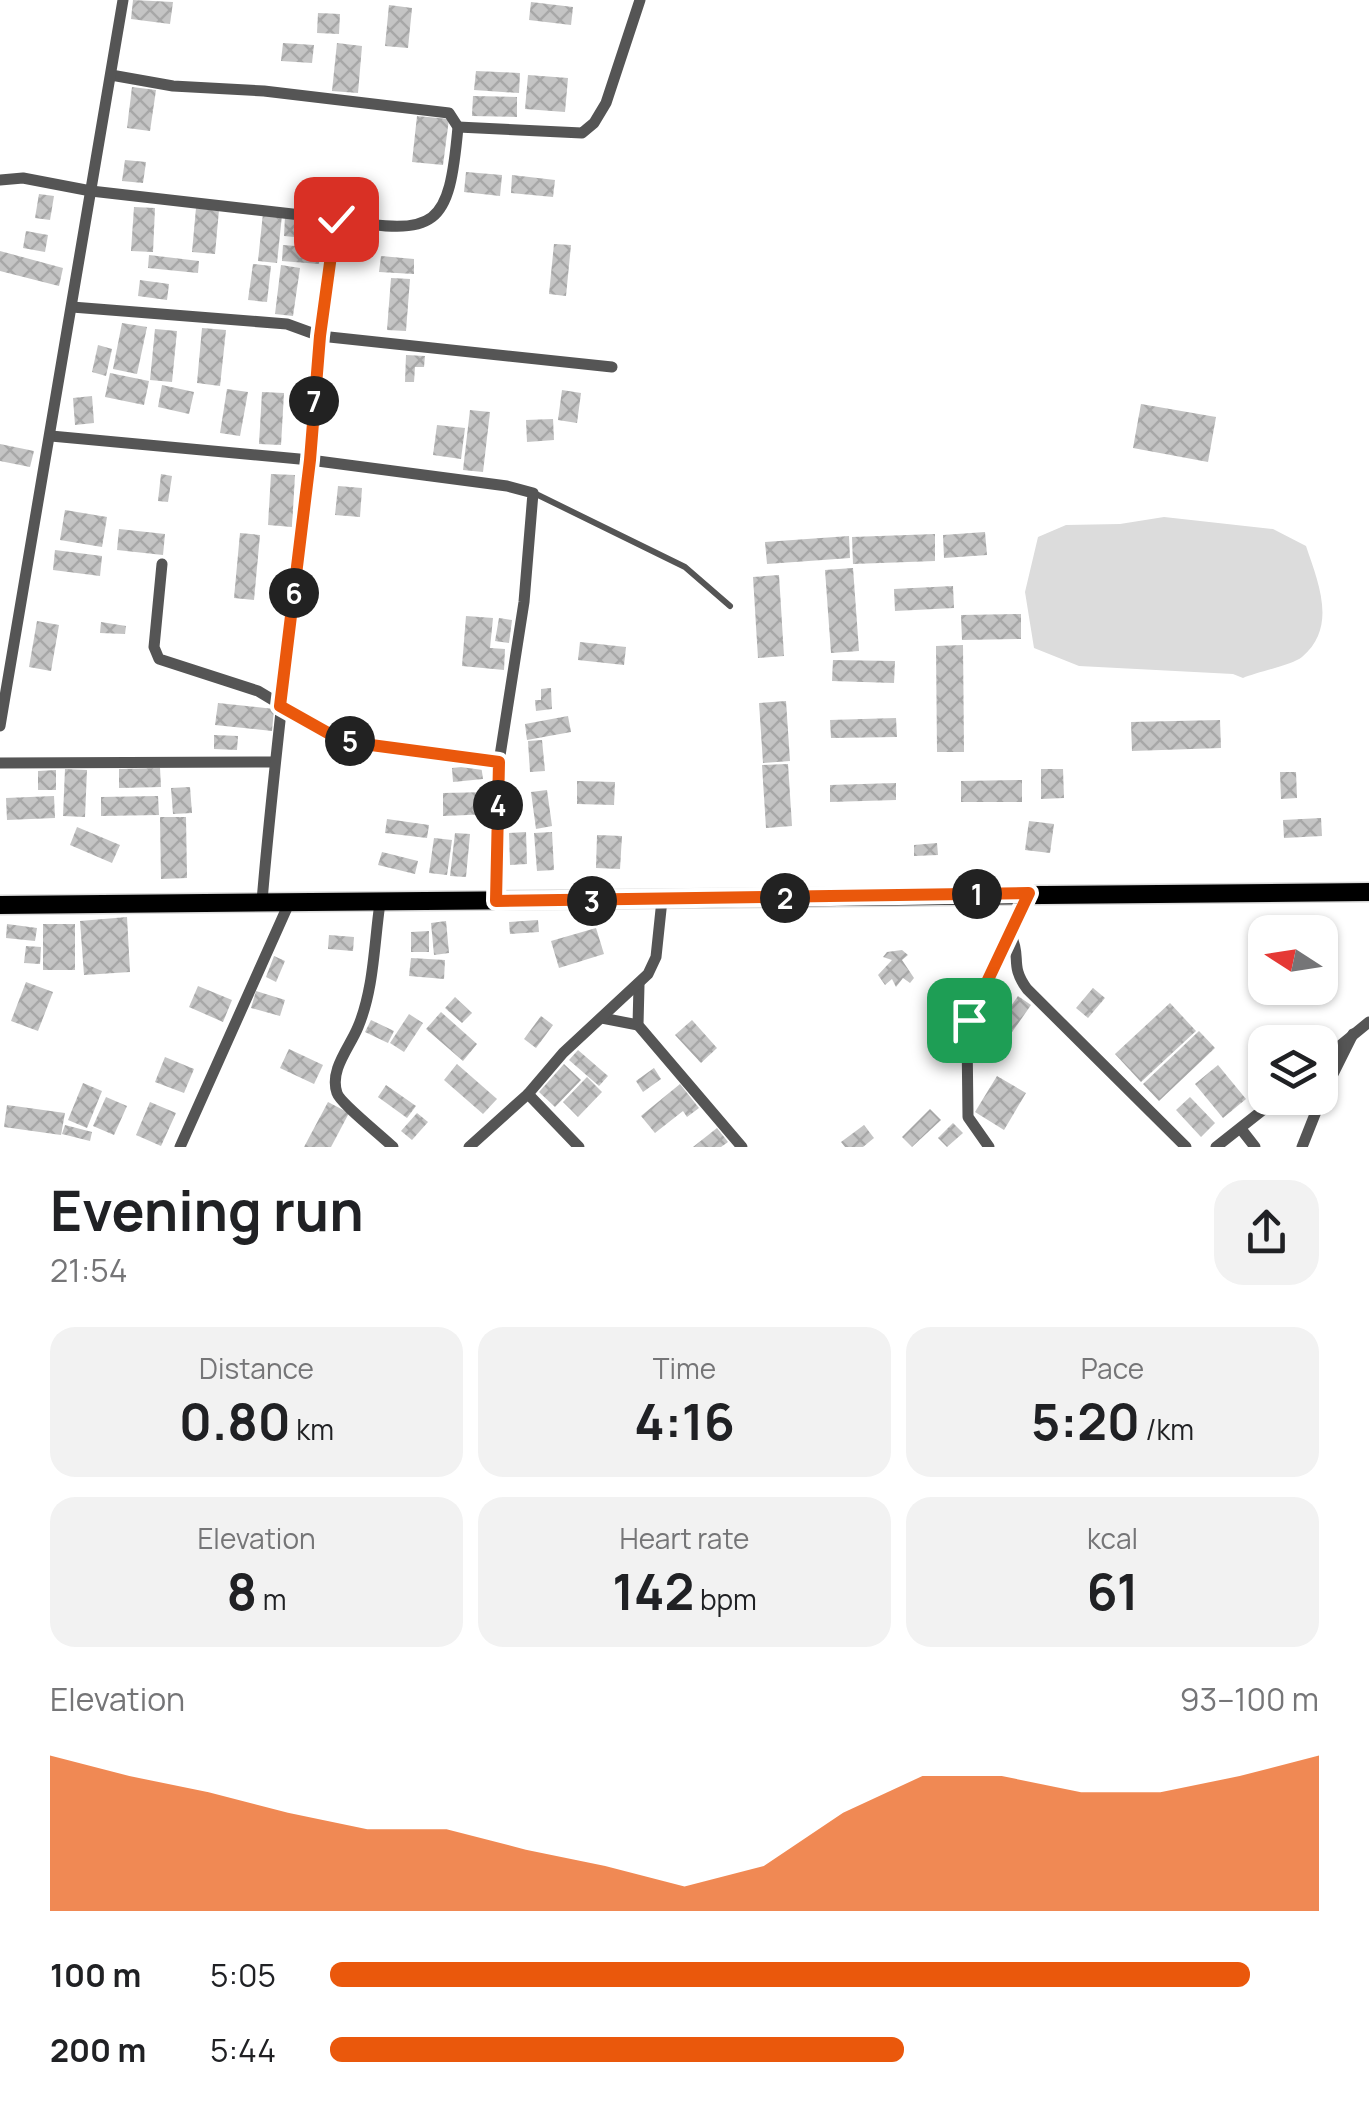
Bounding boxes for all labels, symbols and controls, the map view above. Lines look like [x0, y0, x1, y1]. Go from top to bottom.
pin [294, 177, 379, 262]
icon: check [309, 192, 364, 247]
pin: 7 [289, 376, 339, 426]
text: 7 [307, 382, 321, 420]
pin: 6 [269, 568, 319, 618]
text: 6 [285, 574, 303, 612]
pin: 5 [325, 716, 375, 766]
text: 5 [342, 722, 358, 760]
pin: 4 [473, 780, 523, 830]
text: 4 [489, 786, 507, 824]
pin: 1 [952, 869, 1002, 919]
pin: 2 [760, 873, 810, 923]
text: 1 [971, 875, 983, 913]
pin: 3 [567, 876, 617, 926]
text: 2 [777, 879, 793, 917]
text: 3 [584, 882, 600, 920]
north arrow [1248, 915, 1338, 1005]
map controls [1248, 915, 1338, 1115]
pin [927, 978, 1012, 1063]
icon: arrive [942, 993, 997, 1048]
button: layers [1248, 1025, 1338, 1115]
text: Evening run [50, 1172, 364, 1248]
button: share [1214, 1180, 1319, 1285]
text: 21:54 [50, 1248, 128, 1292]
text: Distance [199, 1349, 314, 1387]
text: Time [653, 1349, 716, 1387]
text: Pace [1081, 1349, 1144, 1387]
text: 0.80 [179, 1387, 291, 1455]
text: 4:16 [634, 1387, 735, 1455]
text: 5:20 [1031, 1387, 1140, 1455]
text: km [291, 1410, 334, 1448]
text: /km [1140, 1410, 1194, 1448]
text: Elevation [197, 1519, 316, 1557]
text: Heart rate [620, 1519, 749, 1557]
text: kcal [1087, 1519, 1138, 1557]
text: 8 [227, 1557, 257, 1625]
text: 142 [612, 1557, 694, 1625]
text: 61 [1086, 1557, 1139, 1625]
text: m [257, 1580, 287, 1618]
text: bpm [694, 1580, 757, 1618]
text: Elevation [50, 1677, 185, 1721]
text: 93–100 m [1180, 1677, 1319, 1721]
text: 100 m [50, 1953, 141, 1997]
text: 5:05 [210, 1953, 276, 1997]
text: 200 m [50, 2028, 146, 2072]
text: 5:44 [210, 2028, 276, 2072]

